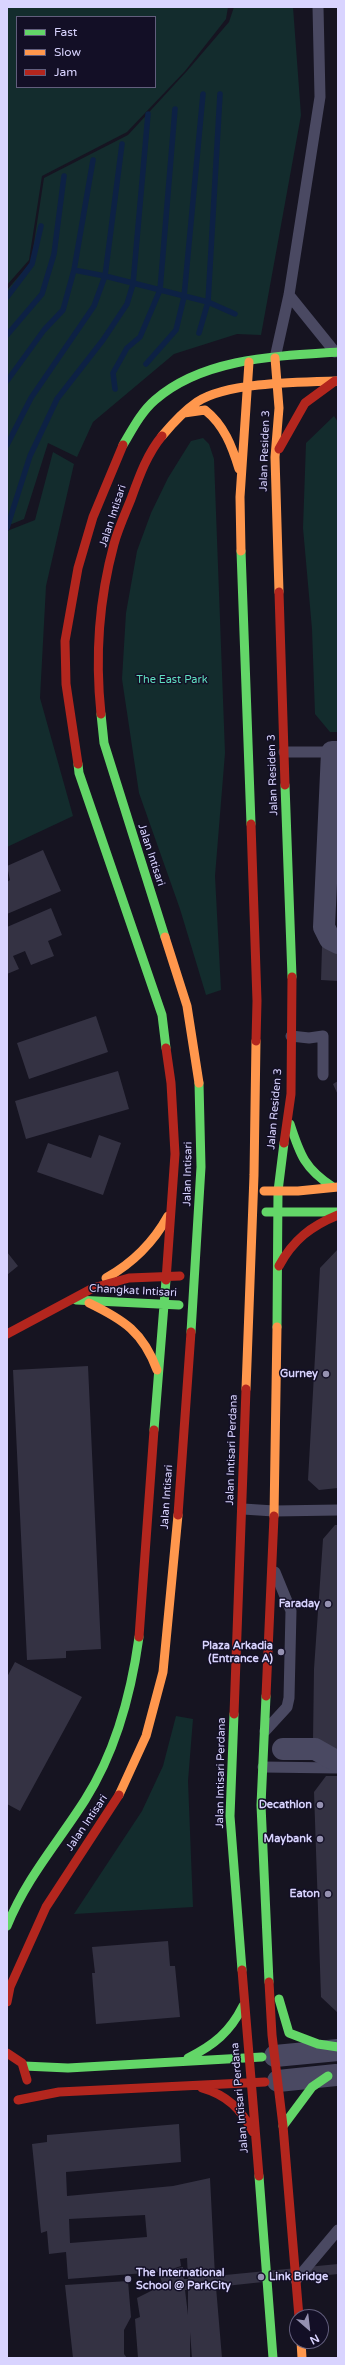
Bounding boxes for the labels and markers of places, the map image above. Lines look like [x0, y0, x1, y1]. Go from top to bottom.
place label: Gurney [280, 1367, 318, 1381]
marker: Gurney [321, 1369, 331, 1379]
place label: Faraday [279, 1597, 320, 1611]
marker: Faraday [323, 1599, 333, 1609]
place label: Plaza Arkadia (Entrance A) [202, 1639, 273, 1665]
marker: Plaza Arkadia (Entrance A) [276, 1647, 286, 1657]
place label: Decathlon [259, 1798, 312, 1812]
marker: Decathlon [315, 1800, 325, 1810]
place label: Maybank [264, 1832, 312, 1846]
marker: Maybank [315, 1834, 325, 1844]
place label: Eaton [289, 1887, 320, 1901]
marker: Eaton [323, 1889, 333, 1899]
place label: The International School @ ParkCity [136, 2266, 231, 2292]
place label: Link Bridge [269, 2270, 328, 2284]
marker: Link Bridge [256, 2272, 266, 2282]
marker: The International School @ ParkCity [123, 2274, 133, 2284]

